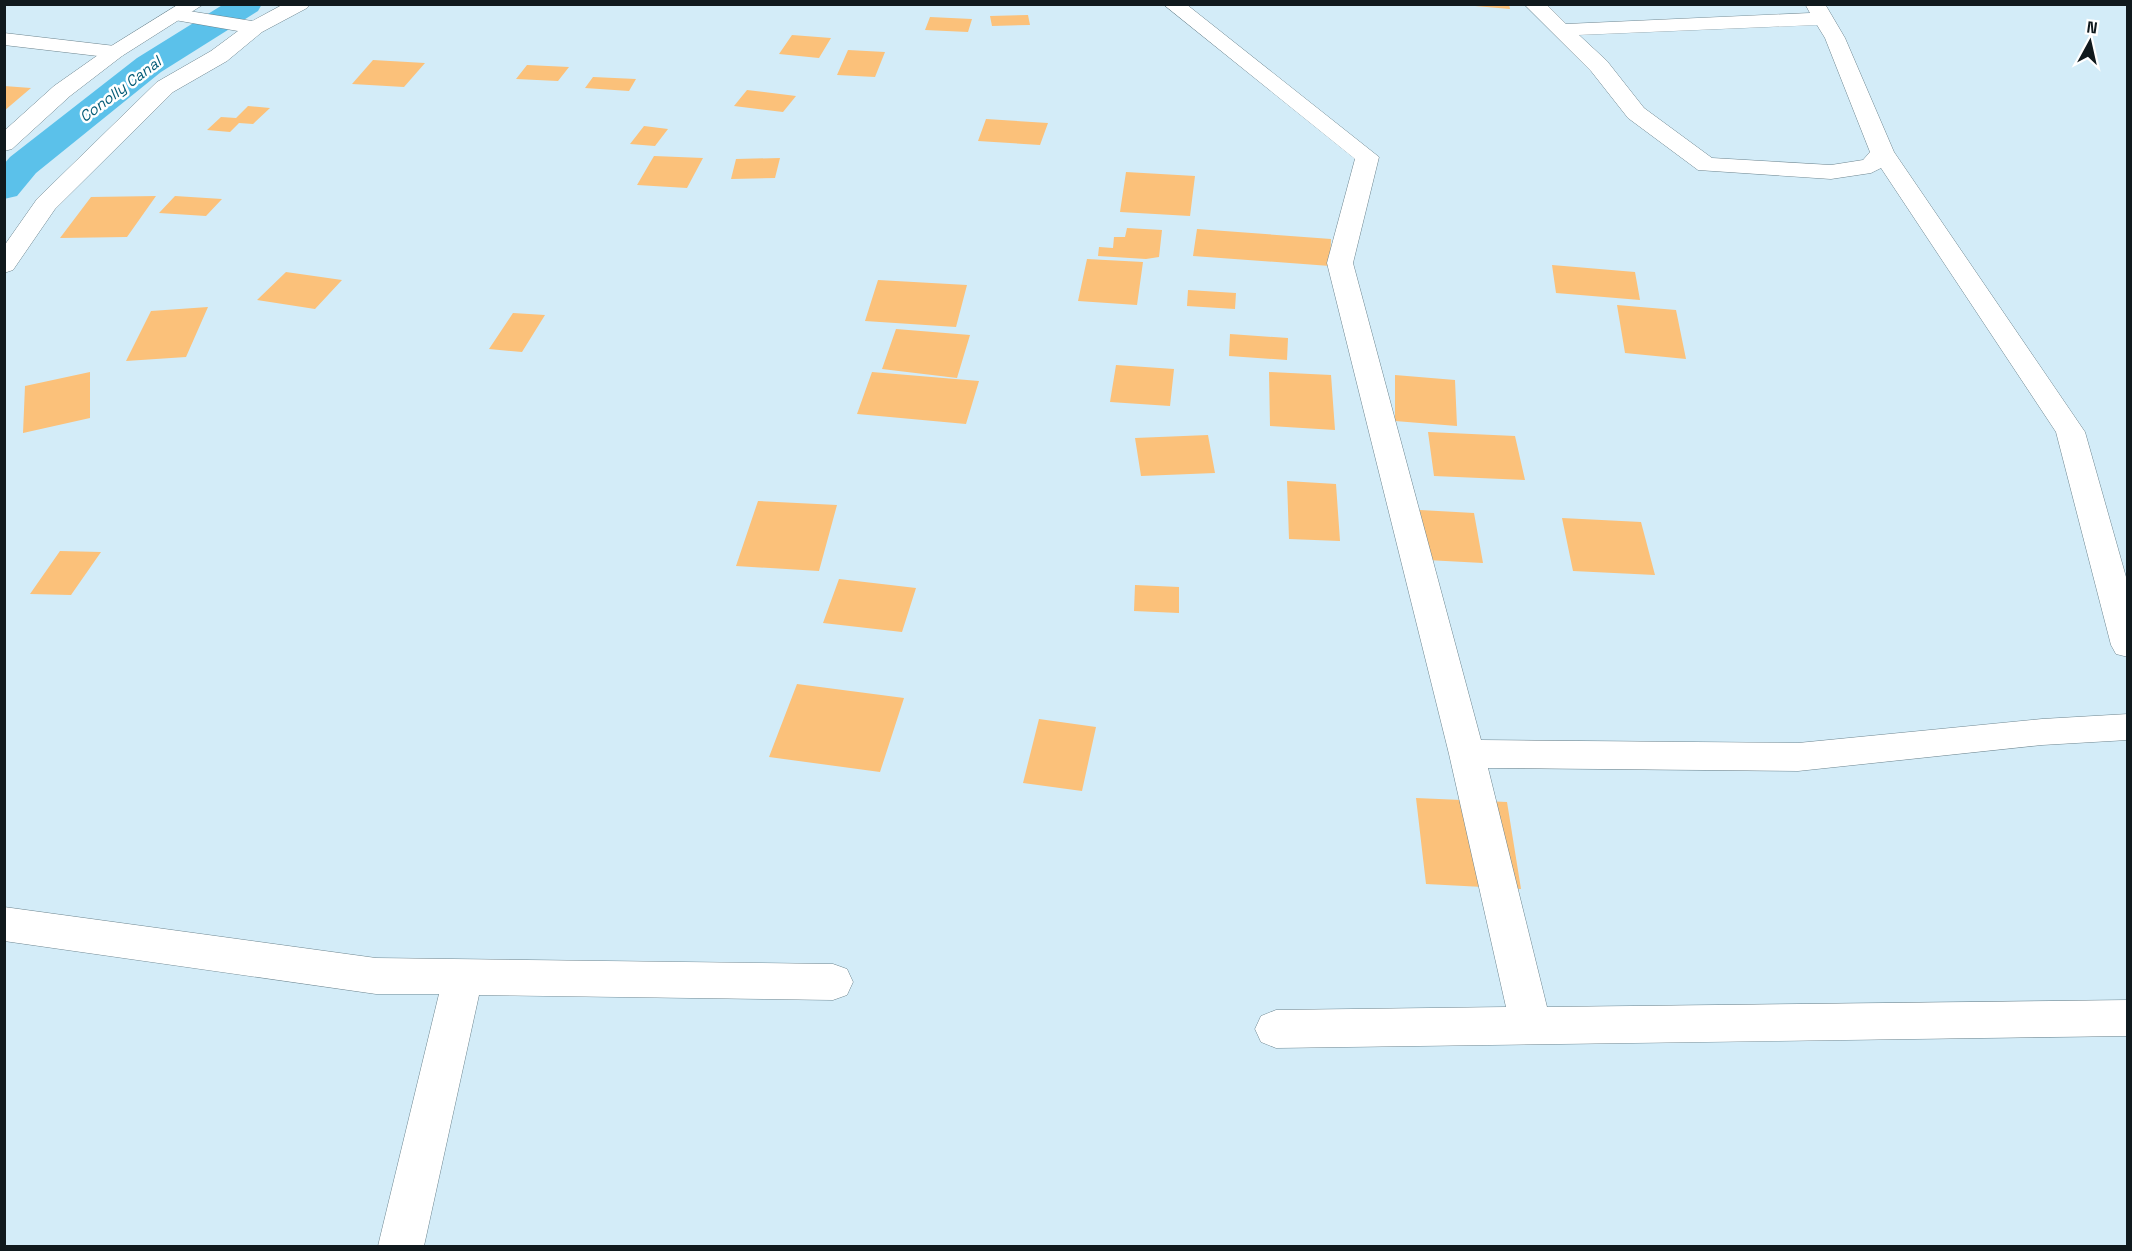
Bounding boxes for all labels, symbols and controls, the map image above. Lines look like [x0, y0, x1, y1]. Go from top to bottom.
north arrow [2060, 12, 2120, 72]
text: N [2085, 16, 2099, 39]
water label: Conolly Canal [75, 51, 167, 126]

